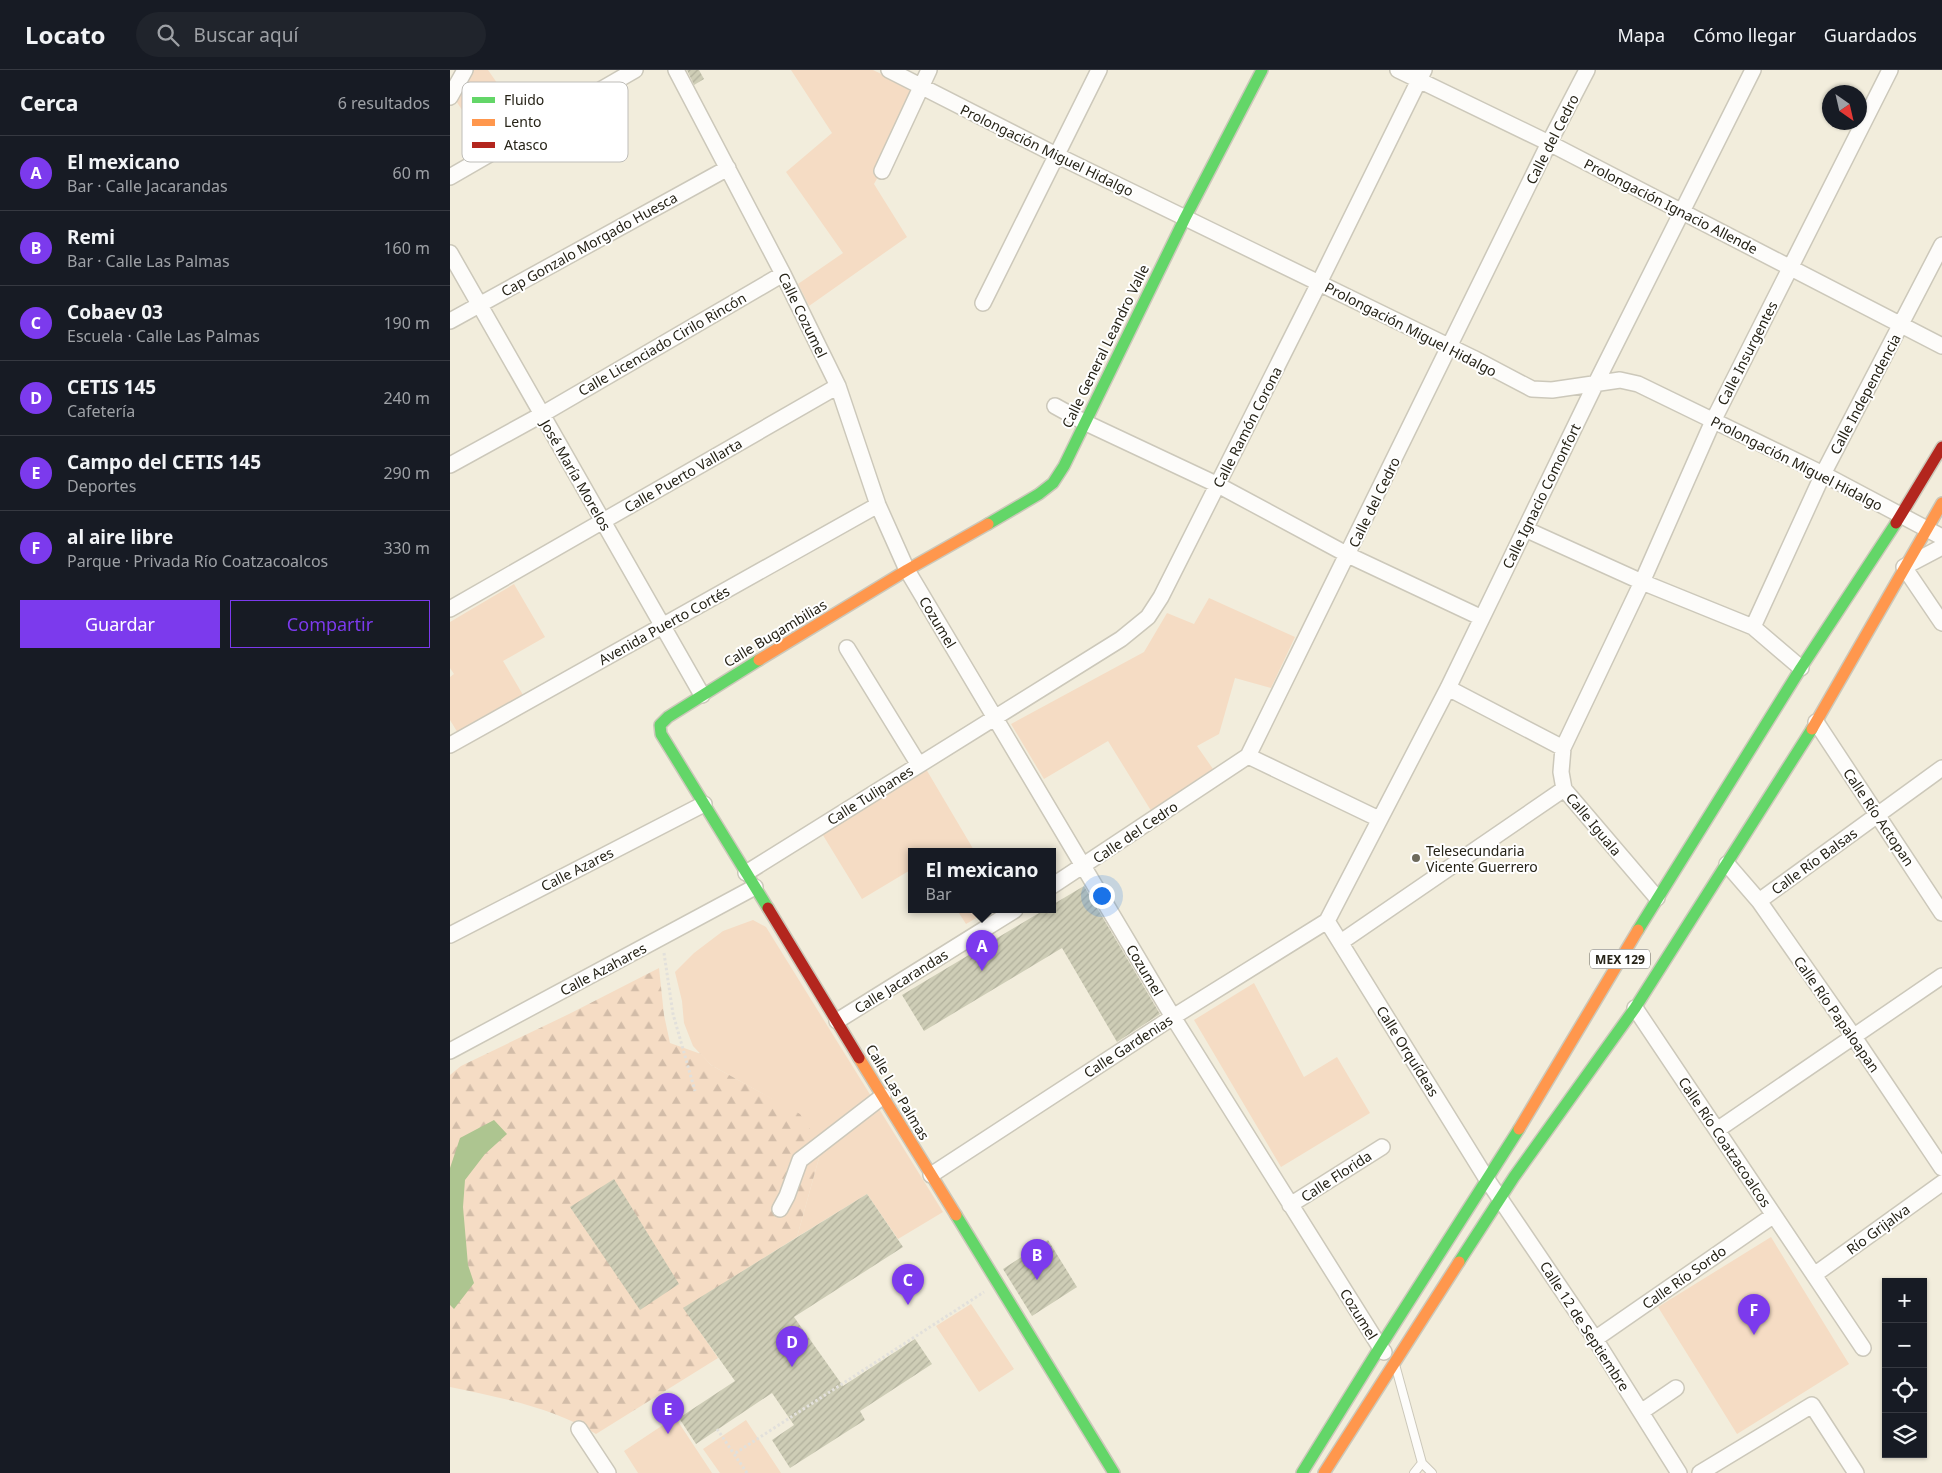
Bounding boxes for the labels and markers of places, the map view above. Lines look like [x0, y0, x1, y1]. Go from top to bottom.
place label: Telesecundaria Vicente Guerrero [1426, 841, 1538, 876]
marker: Telesecundaria Vicente Guerrero [1410, 852, 1422, 864]
pin: A [966, 930, 998, 971]
pin: B [1021, 1239, 1053, 1280]
pin: C [892, 1264, 924, 1305]
pin: F [1738, 1294, 1770, 1335]
pin: D [776, 1326, 808, 1367]
pin: E [652, 1393, 684, 1434]

